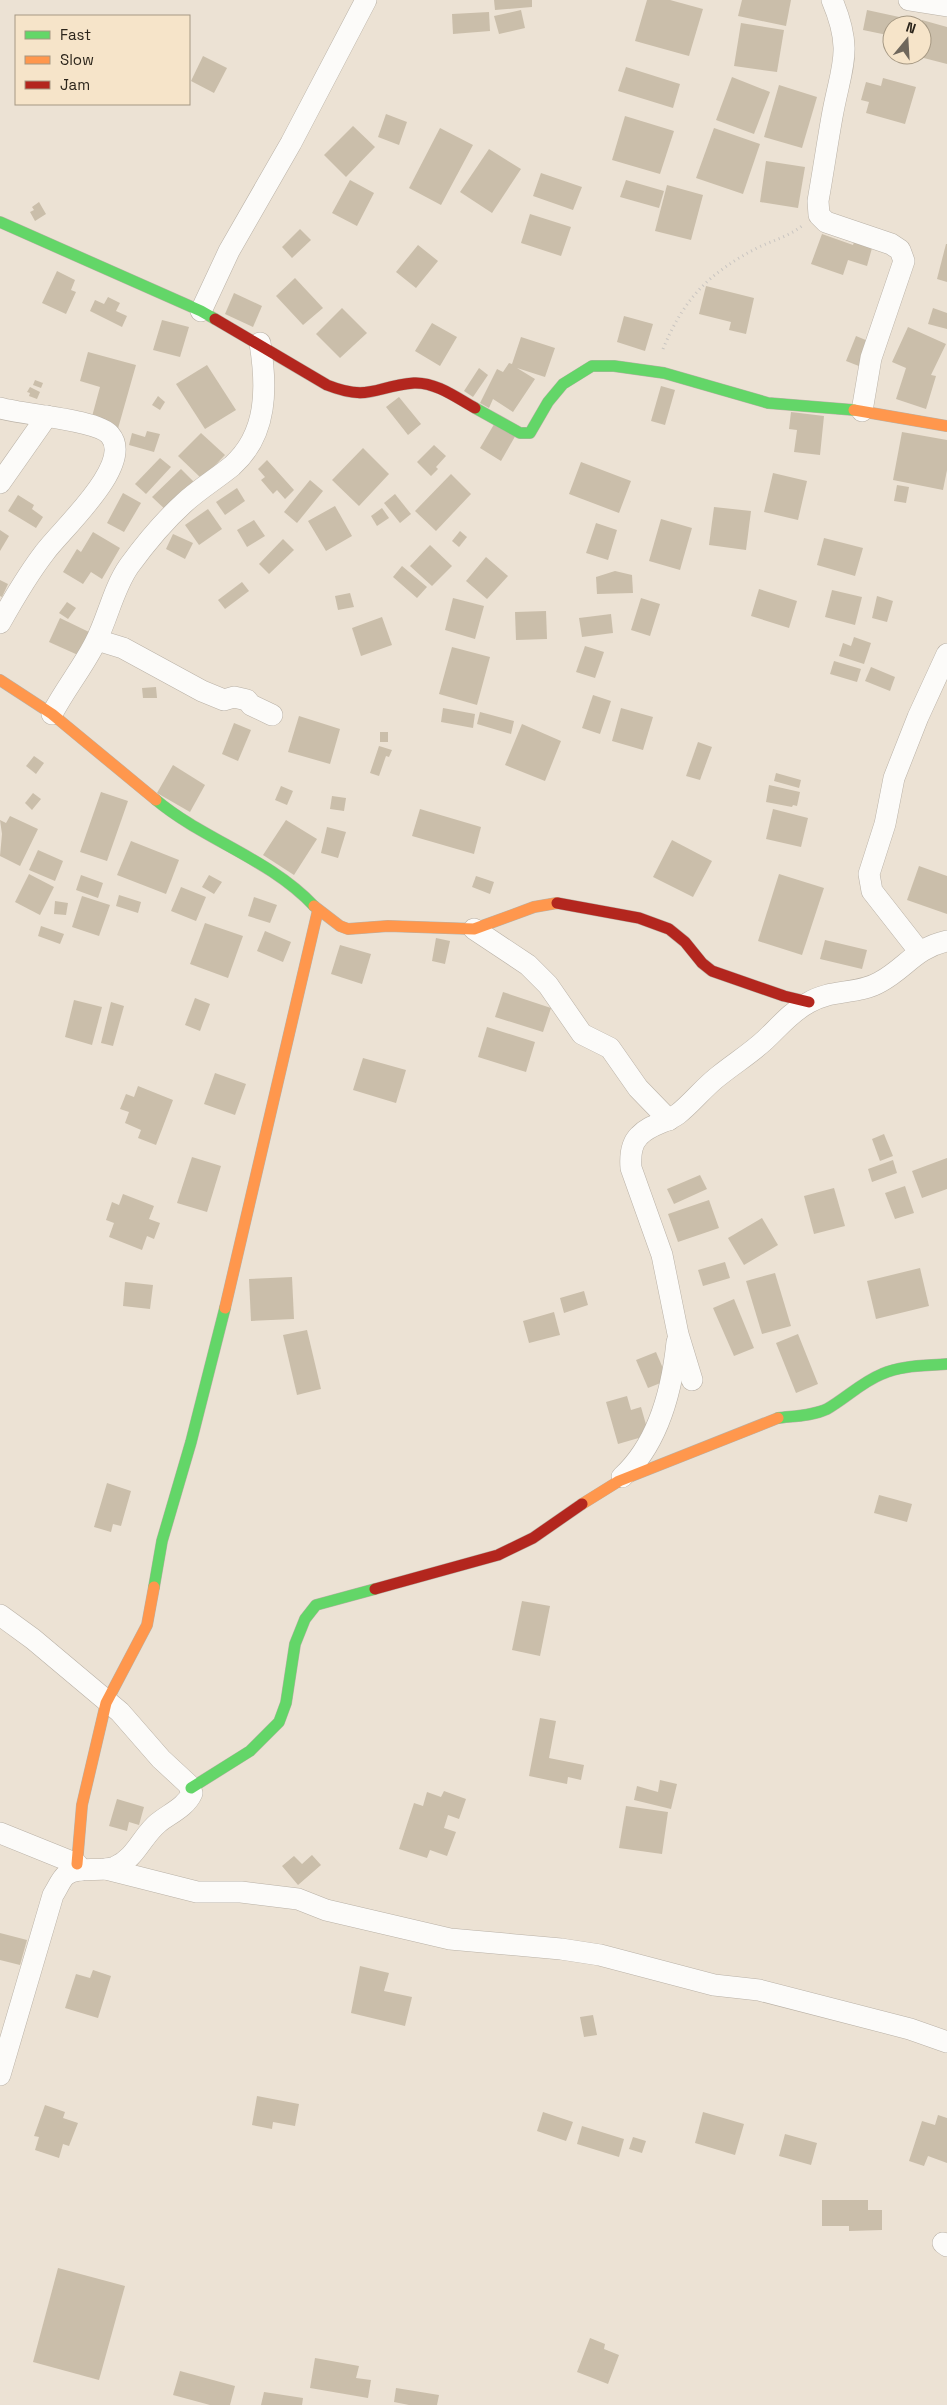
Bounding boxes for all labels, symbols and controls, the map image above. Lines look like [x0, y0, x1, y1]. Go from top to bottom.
legend [15, 15, 190, 105]
north arrow [882, 15, 932, 65]
text: N [904, 18, 918, 38]
text: Fast [60, 25, 91, 44]
text: Slow [60, 50, 94, 69]
text: Jam [60, 75, 90, 94]

